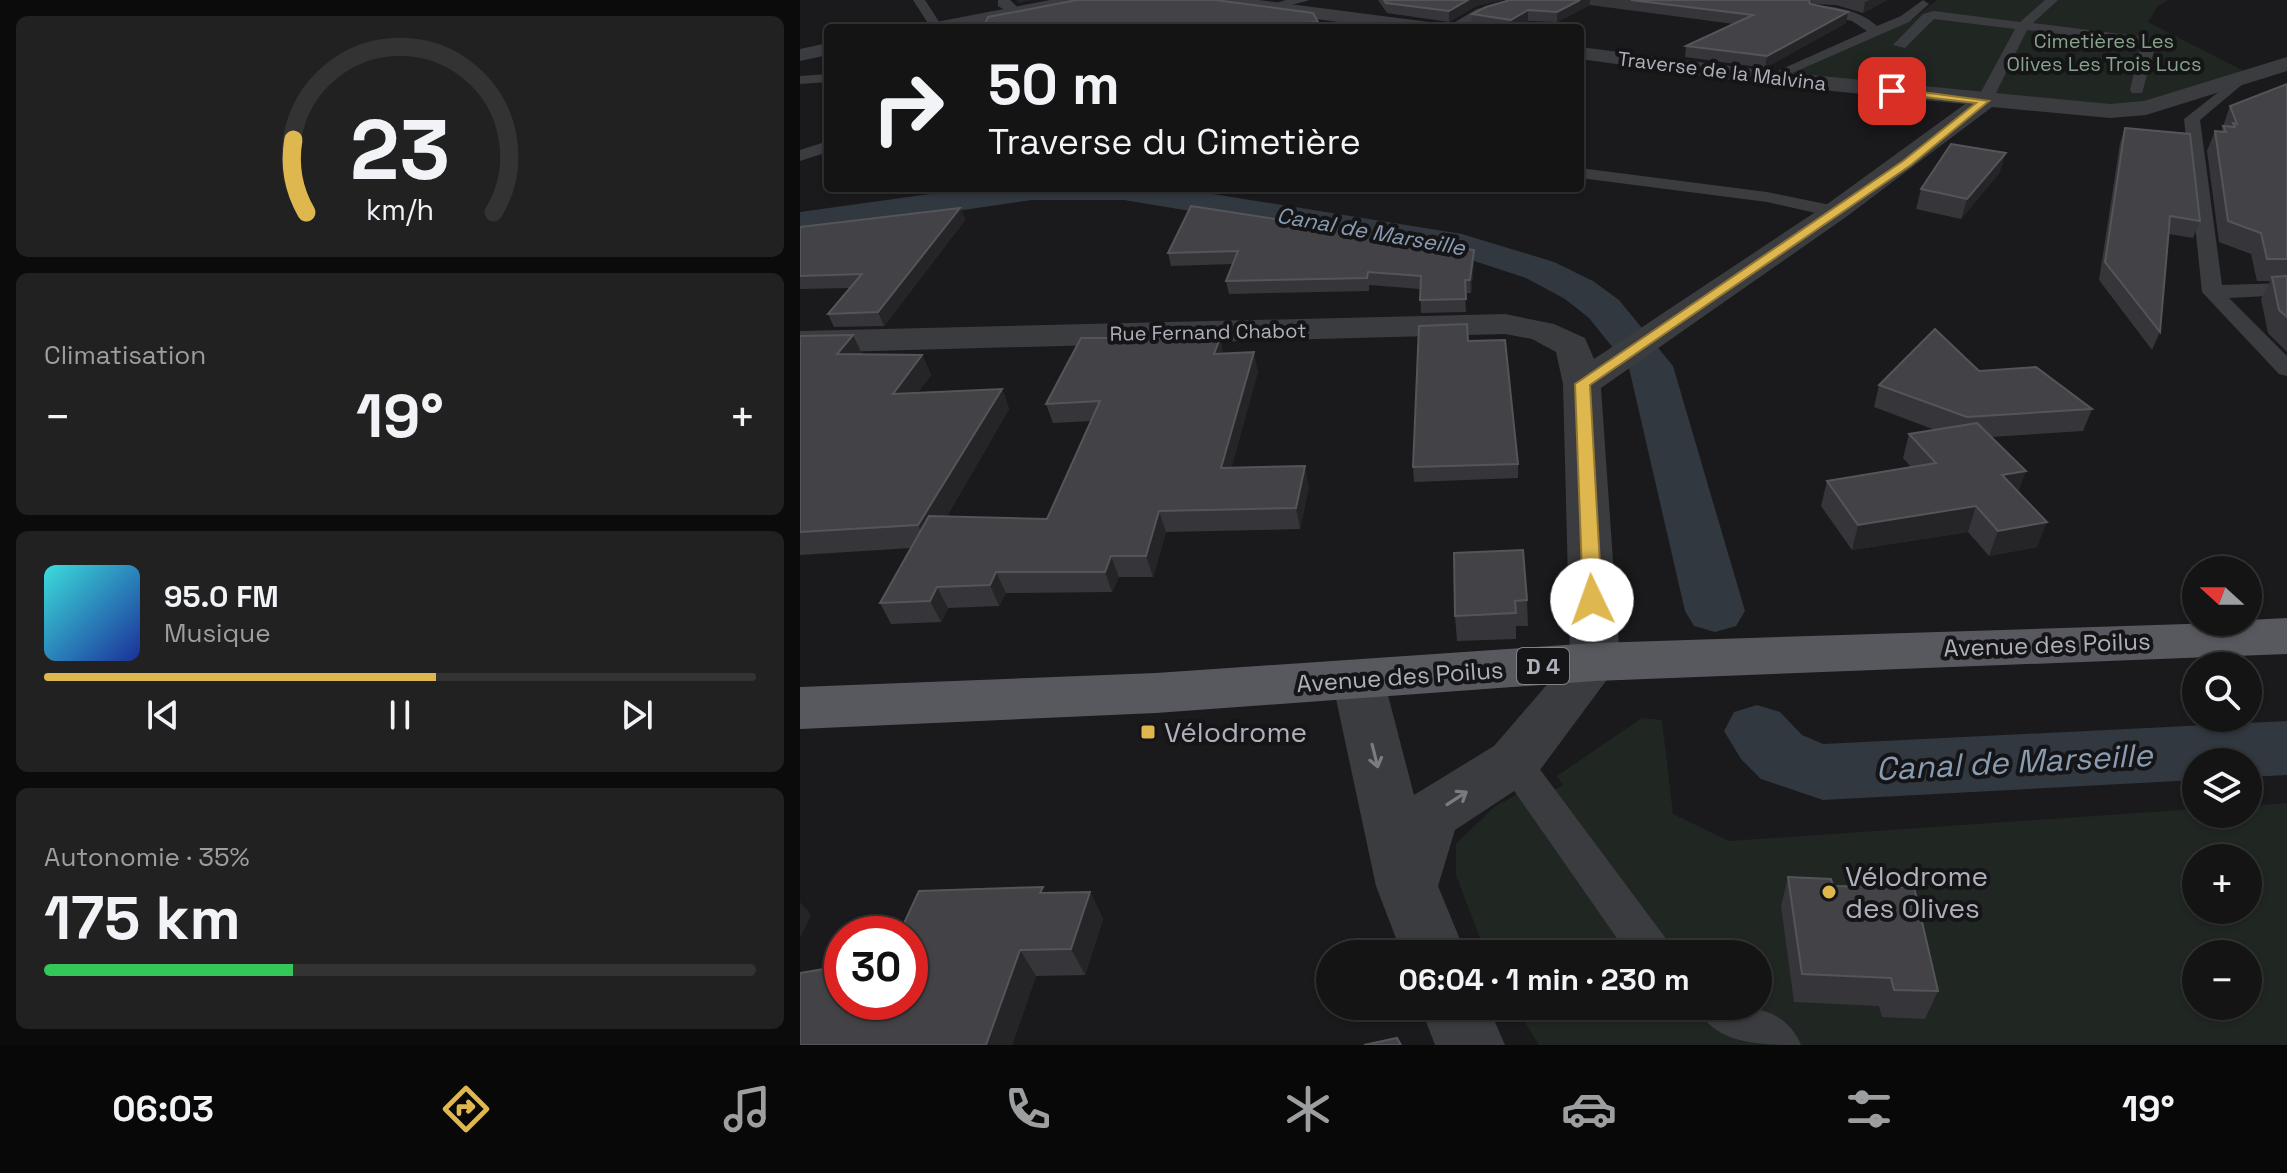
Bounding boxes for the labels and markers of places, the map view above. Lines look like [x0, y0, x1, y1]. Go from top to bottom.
pin [1858, 57, 1926, 125]
place label: Vélodrome [1164, 714, 1307, 750]
marker: Vélodrome [1139, 723, 1157, 741]
place label: Vélodrome des Olives [1845, 858, 1988, 926]
marker: Vélodrome des Olives [1820, 883, 1838, 901]

